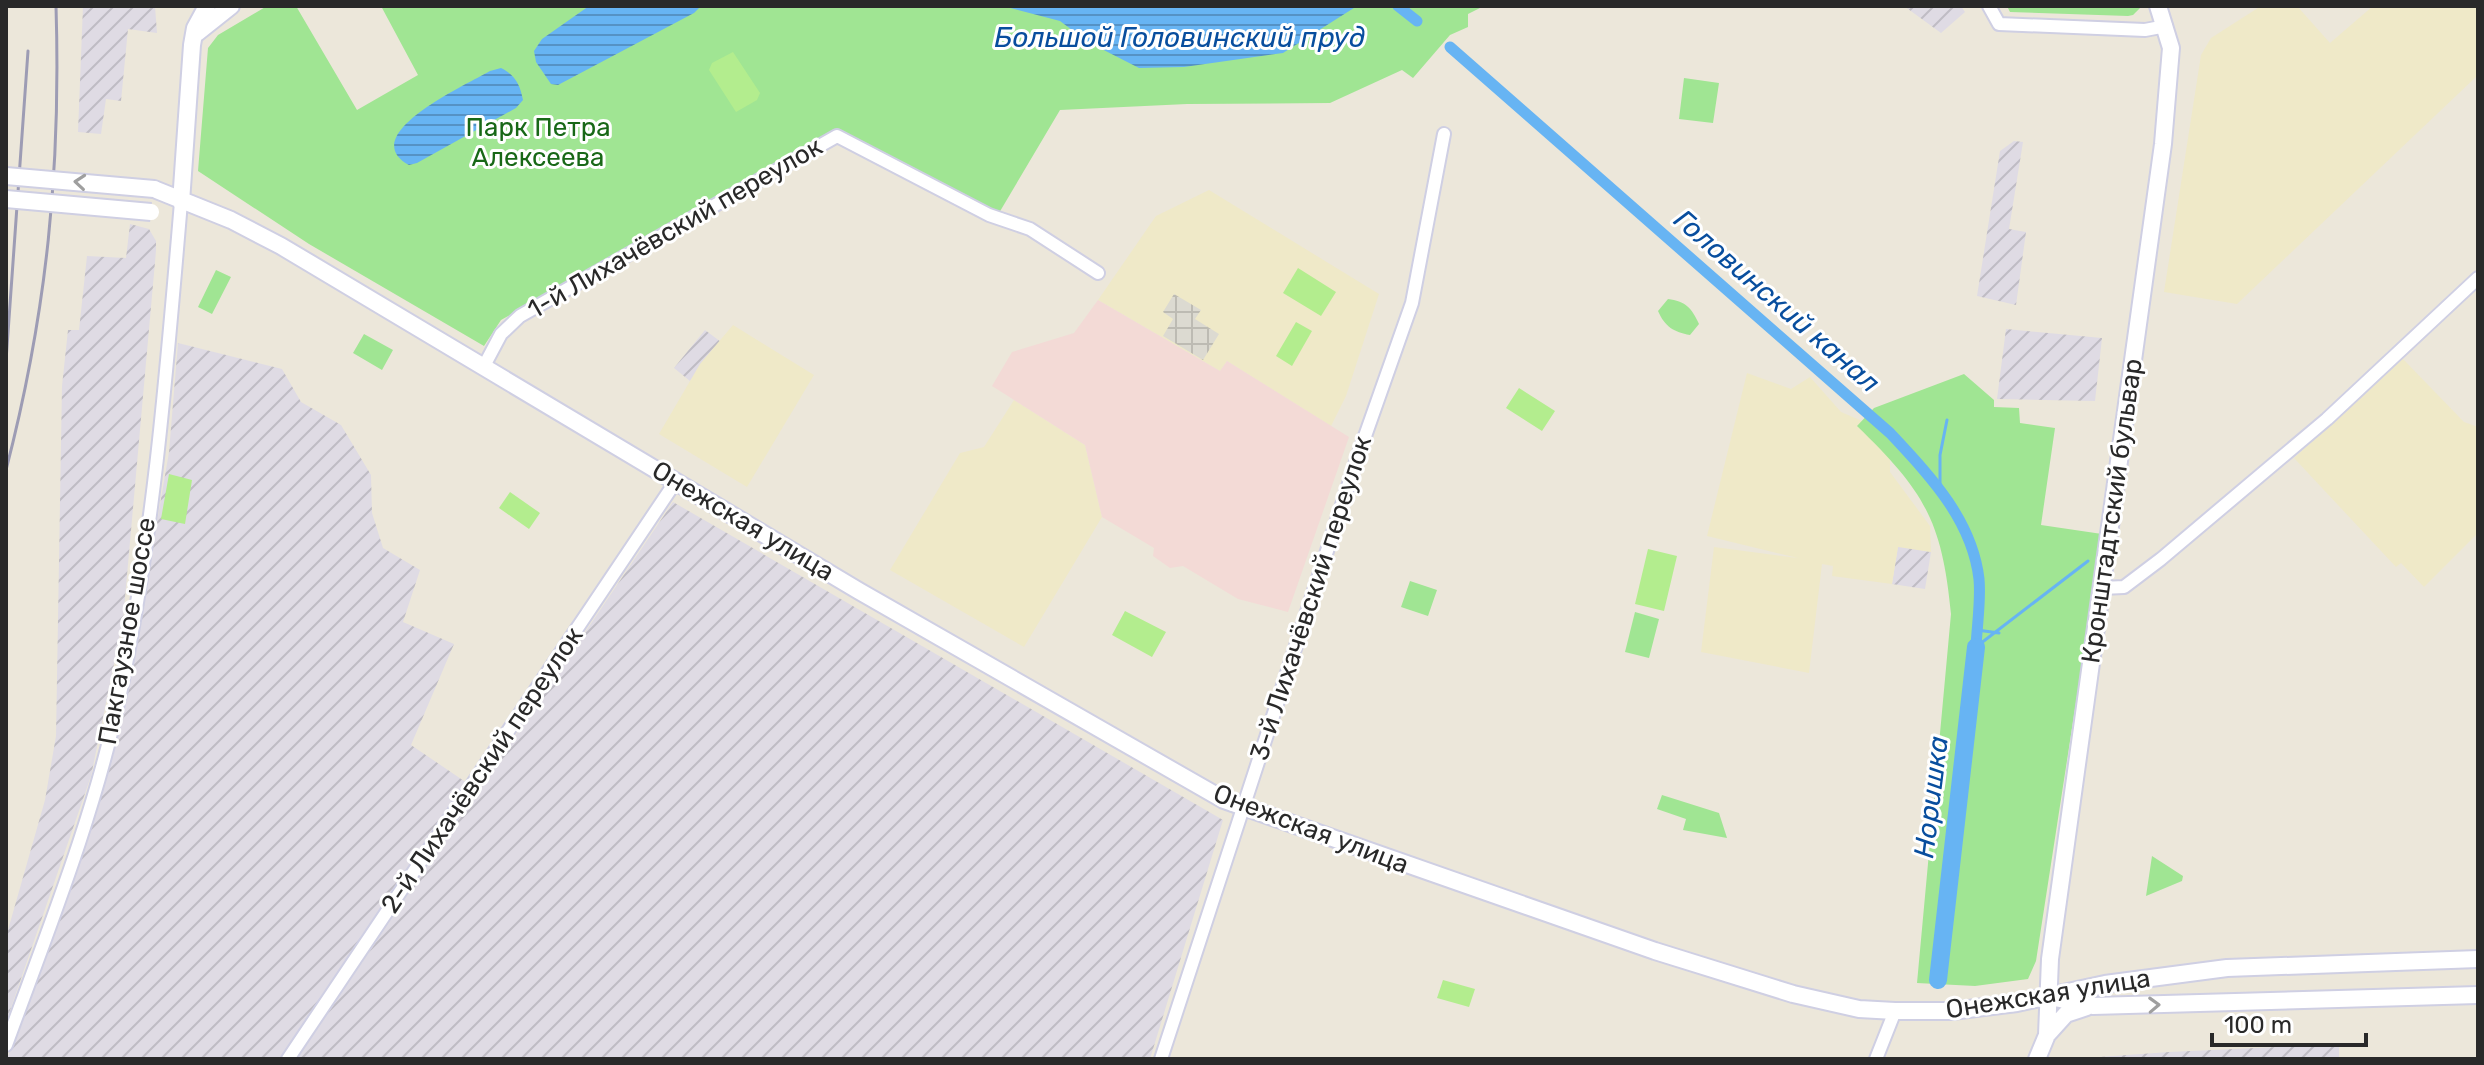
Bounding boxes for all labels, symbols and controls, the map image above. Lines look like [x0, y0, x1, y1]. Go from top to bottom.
water label: Большой Головинский пруд [995, 21, 1365, 54]
park label: Парк Петра Алексеева [465, 112, 611, 173]
street label: 1-й Лихачёвский переулок [522, 131, 828, 325]
one-way arrow [73, 174, 86, 191]
water label: Головинский канал [1668, 203, 1886, 399]
street label: Кронштадтский бульвар [2075, 357, 2149, 665]
street label: 3-й Лихачёвский переулок [1244, 432, 1378, 764]
street label: Онежская улица [646, 454, 840, 588]
street label: Пакгаузное шоссе [92, 515, 162, 747]
street label: 2-й Лихачёвский переулок [374, 621, 590, 919]
water label: Норишка [1907, 734, 1955, 860]
street label: Онежская улица [1209, 777, 1413, 881]
street label: Онежская улица [1943, 963, 2153, 1025]
one-way arrow [2148, 996, 2161, 1013]
scale bar [2212, 997, 2366, 1047]
text: 100 m [2224, 1011, 2292, 1039]

